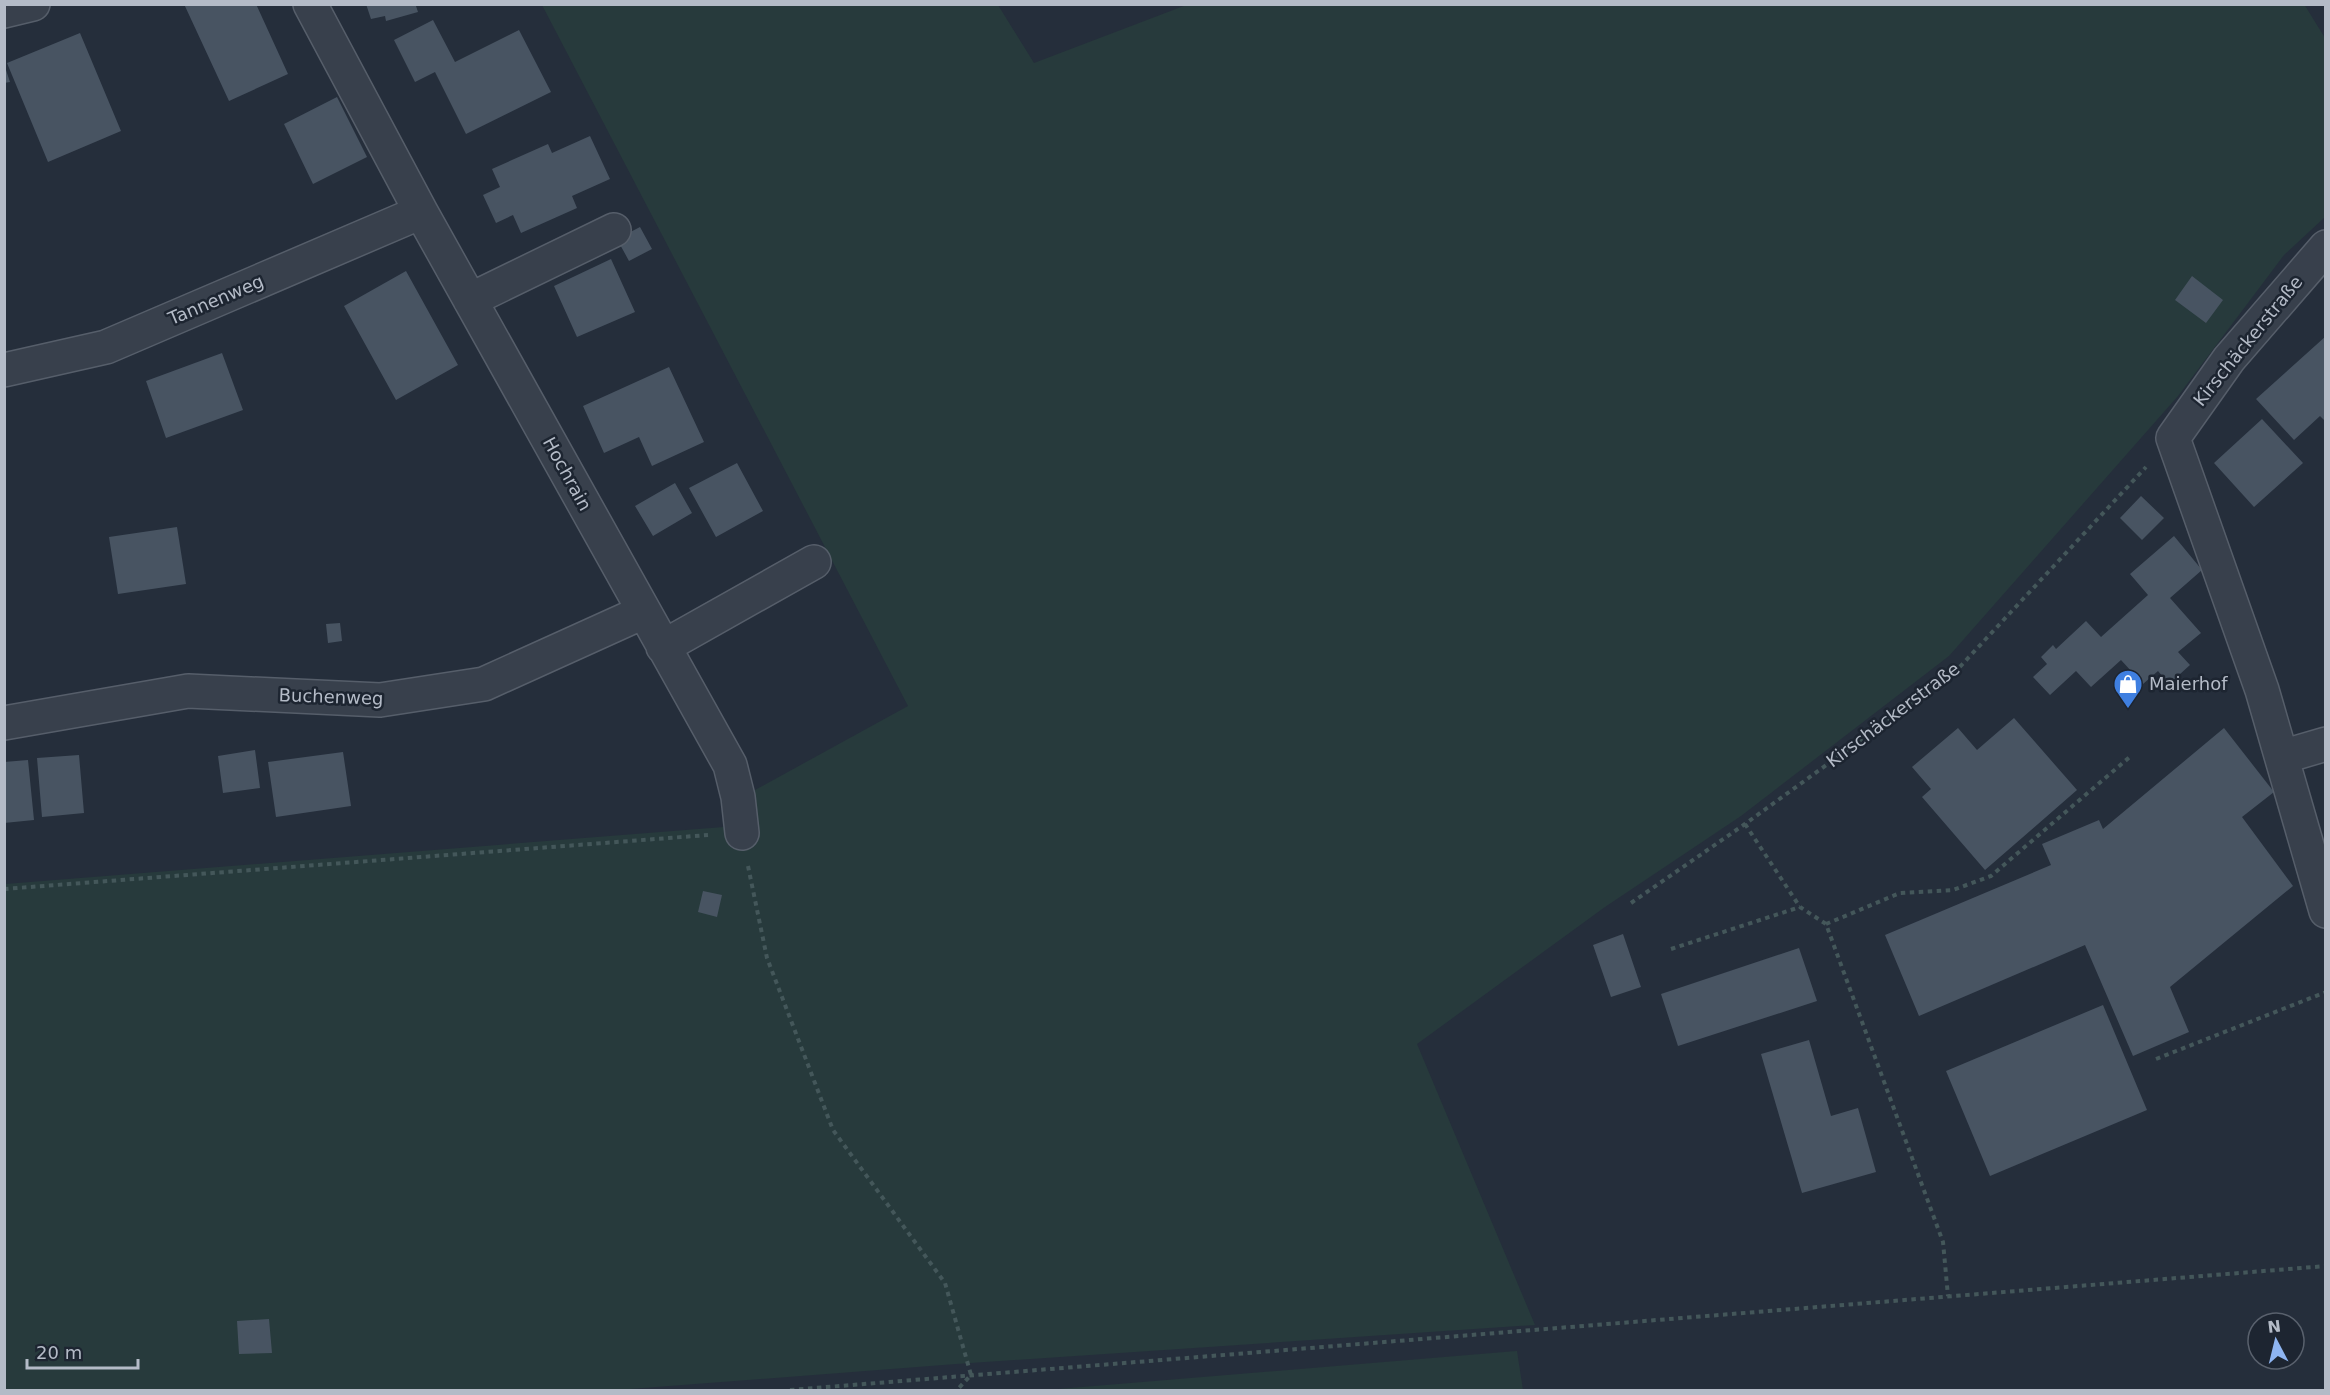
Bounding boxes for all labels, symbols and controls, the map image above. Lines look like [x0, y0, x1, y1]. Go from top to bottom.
street label: Tannenweg [164, 270, 267, 329]
street label: Kirschäckerstraße [2189, 271, 2307, 410]
street label: Hochrain [539, 433, 596, 514]
street label: Kirschäckerstraße [1822, 658, 1963, 772]
shop icon: Maierhof [2112, 668, 2144, 710]
place label: Maierhof [2149, 673, 2228, 694]
street label: Buchenweg [278, 684, 384, 709]
north arrow [2246, 1311, 2306, 1371]
text: N [2266, 1316, 2282, 1337]
scale bar [27, 1332, 138, 1370]
text: 20 m [36, 1342, 82, 1363]

